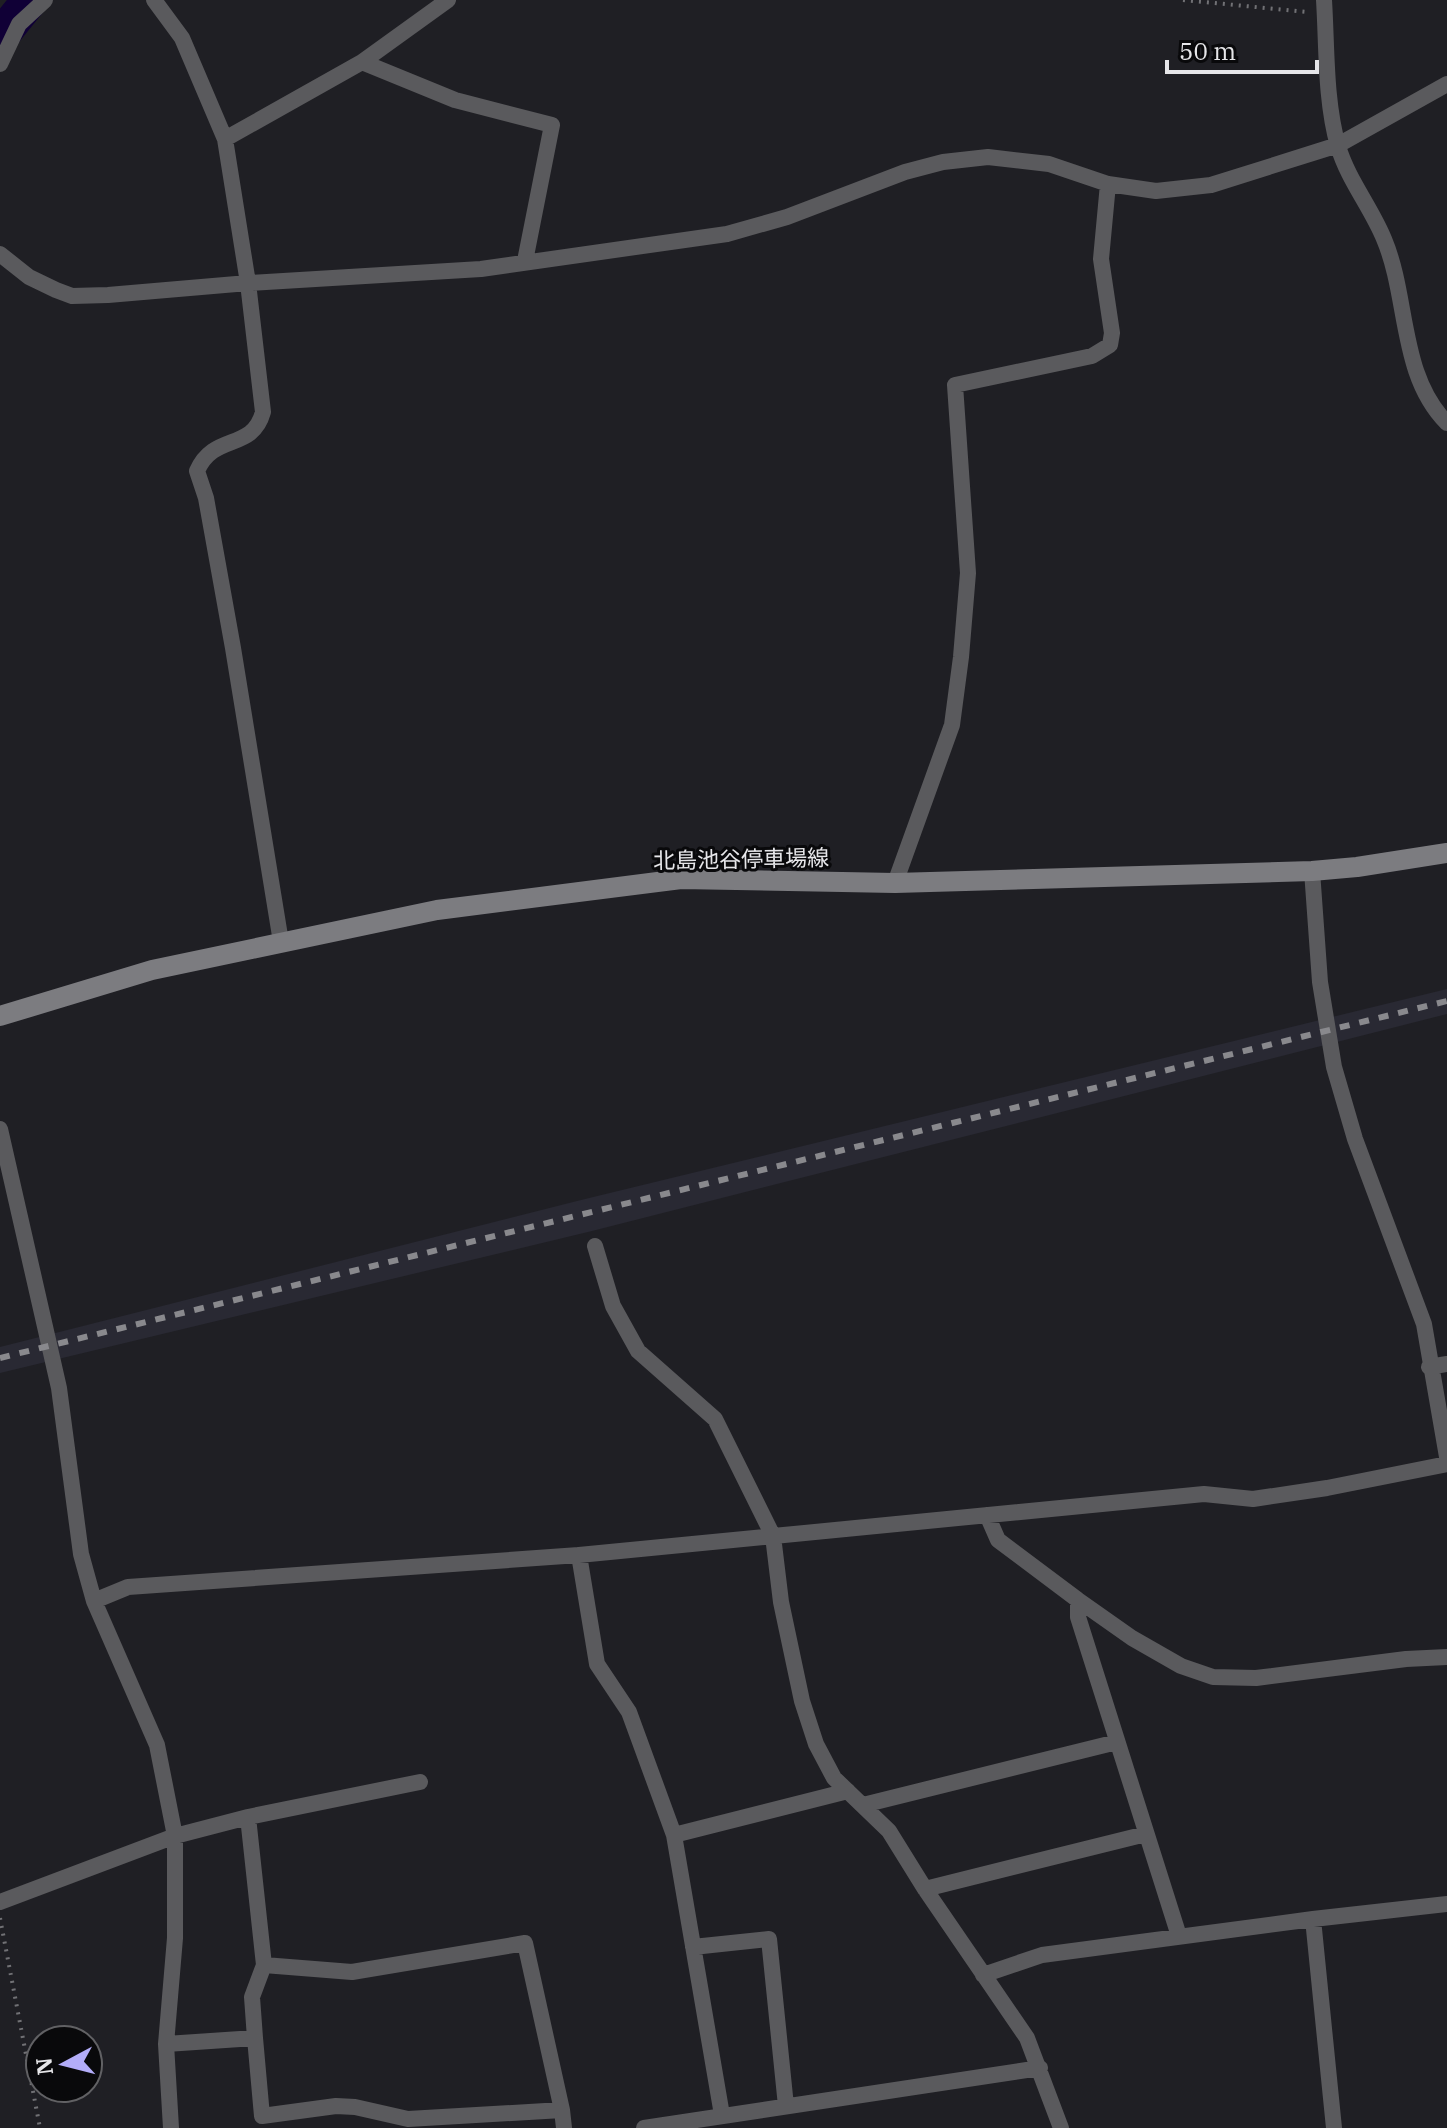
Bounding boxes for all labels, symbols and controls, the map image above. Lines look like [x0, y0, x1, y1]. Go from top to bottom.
scale bar [1167, 24, 1317, 74]
text: 50 m [1179, 35, 1236, 67]
street label: 北島池谷停車場線 [653, 842, 829, 875]
north arrow [24, 2024, 104, 2104]
text: N [28, 2056, 59, 2077]

